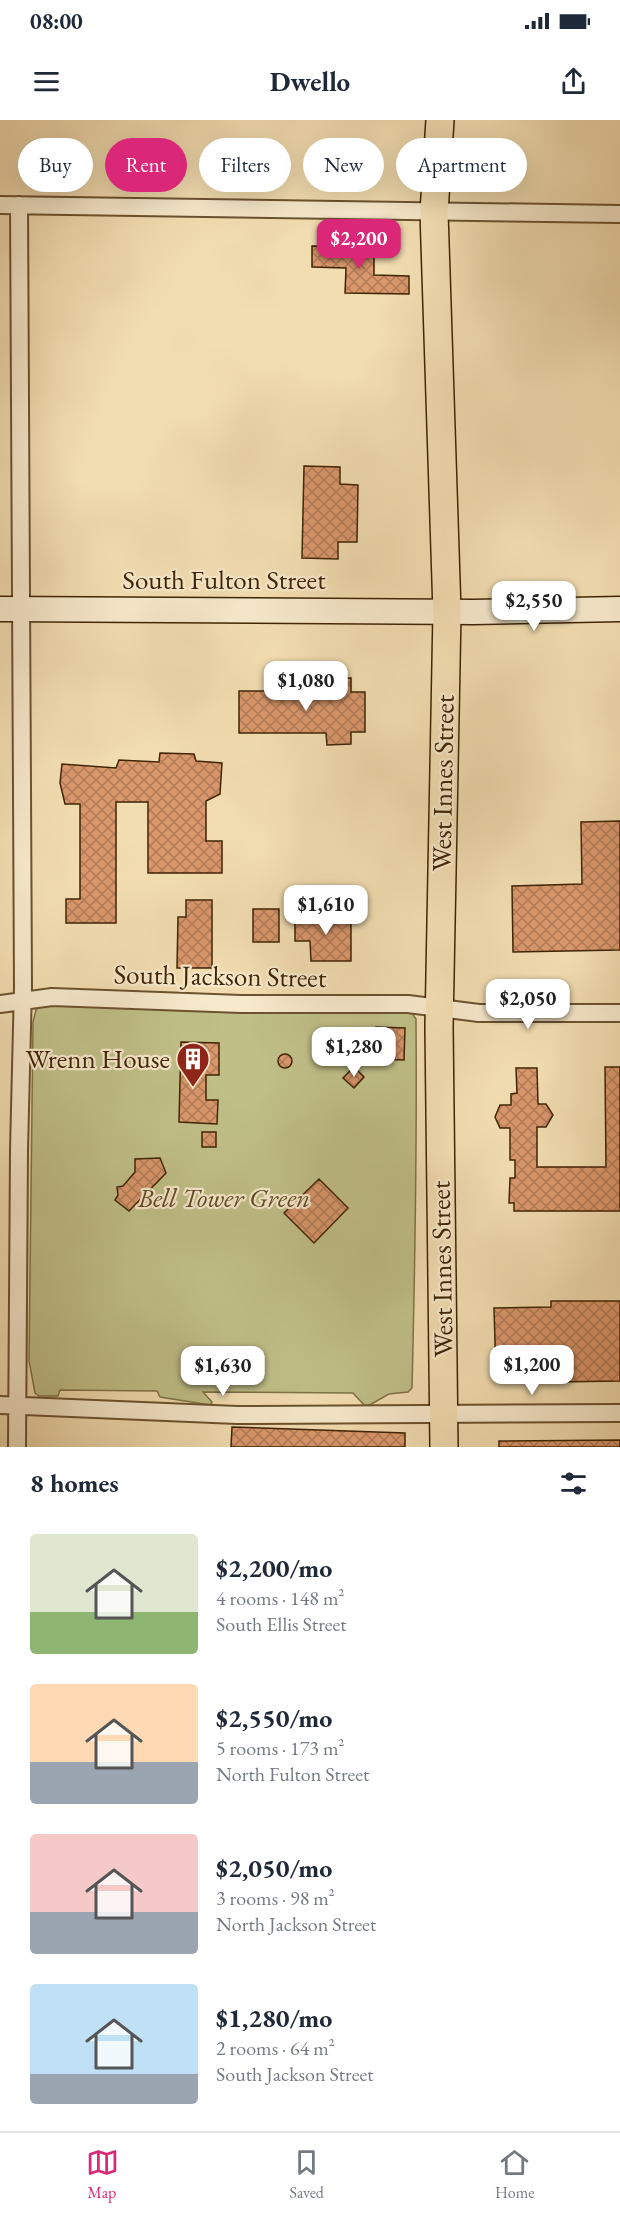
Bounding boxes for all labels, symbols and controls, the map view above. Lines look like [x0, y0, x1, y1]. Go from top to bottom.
text: 08:00 [30, 7, 83, 36]
text: Dwello [270, 64, 350, 99]
icon: menu [30, 65, 63, 98]
icon: share [557, 65, 590, 98]
chip: Buy [18, 138, 93, 192]
chip: Rent [105, 138, 187, 192]
chip: Filters [199, 138, 291, 192]
chip: New [303, 138, 384, 192]
chip: Apartment [396, 138, 527, 192]
pin: $2,200 [310, 219, 408, 270]
text: $2,200 [331, 225, 387, 251]
street label: South Fulton Street [122, 562, 326, 597]
pin: $2,550 [485, 581, 583, 632]
text: $2,550 [506, 587, 562, 613]
pin: $1,080 [257, 661, 355, 712]
text: $1,080 [278, 667, 334, 693]
street label: West Innes Street [423, 694, 462, 872]
pin: $1,610 [277, 885, 375, 936]
text: $1,610 [298, 891, 354, 917]
street label: South Jackson Street [113, 956, 327, 995]
pin: $2,050 [479, 979, 577, 1030]
text: $2,050 [500, 985, 556, 1011]
pin: $1,280 [305, 1027, 403, 1078]
text: $1,280 [326, 1033, 382, 1059]
place label: Wrenn House [26, 1041, 170, 1076]
building icon: Wrenn House [175, 1041, 211, 1088]
park label: Bell Tower Green [137, 1180, 310, 1215]
street label: West Innes Street [422, 1180, 461, 1358]
pin: $1,200 [483, 1345, 581, 1396]
pin: $1,630 [174, 1346, 272, 1397]
text: $1,200 [504, 1351, 560, 1377]
text: $1,630 [195, 1352, 251, 1378]
text: 8 homes [30, 1466, 119, 1500]
icon: filters [557, 1467, 590, 1500]
text: $2,200/mo [216, 1551, 332, 1585]
icon: home [78, 1558, 150, 1630]
text: 4 rooms · 148 m² [216, 1585, 344, 1611]
text: South Ellis Street [216, 1611, 347, 1637]
text: $2,550/mo [216, 1701, 332, 1735]
icon: home [78, 1708, 150, 1780]
text: 5 rooms · 173 m² [216, 1735, 344, 1761]
text: North Fulton Street [216, 1761, 369, 1787]
text: $2,050/mo [216, 1851, 332, 1885]
icon: home [78, 1858, 150, 1930]
text: 3 rooms · 98 m² [216, 1885, 335, 1911]
text: North Jackson Street [216, 1911, 376, 1937]
text: $1,280/mo [216, 2001, 332, 2035]
icon: home [78, 2008, 150, 2080]
text: 2 rooms · 64 m² [216, 2035, 335, 2061]
text: South Jackson Street [216, 2061, 373, 2087]
tab: Map [86, 2146, 119, 2203]
tab: Saved [290, 2146, 324, 2203]
tab: Home [495, 2146, 534, 2203]

